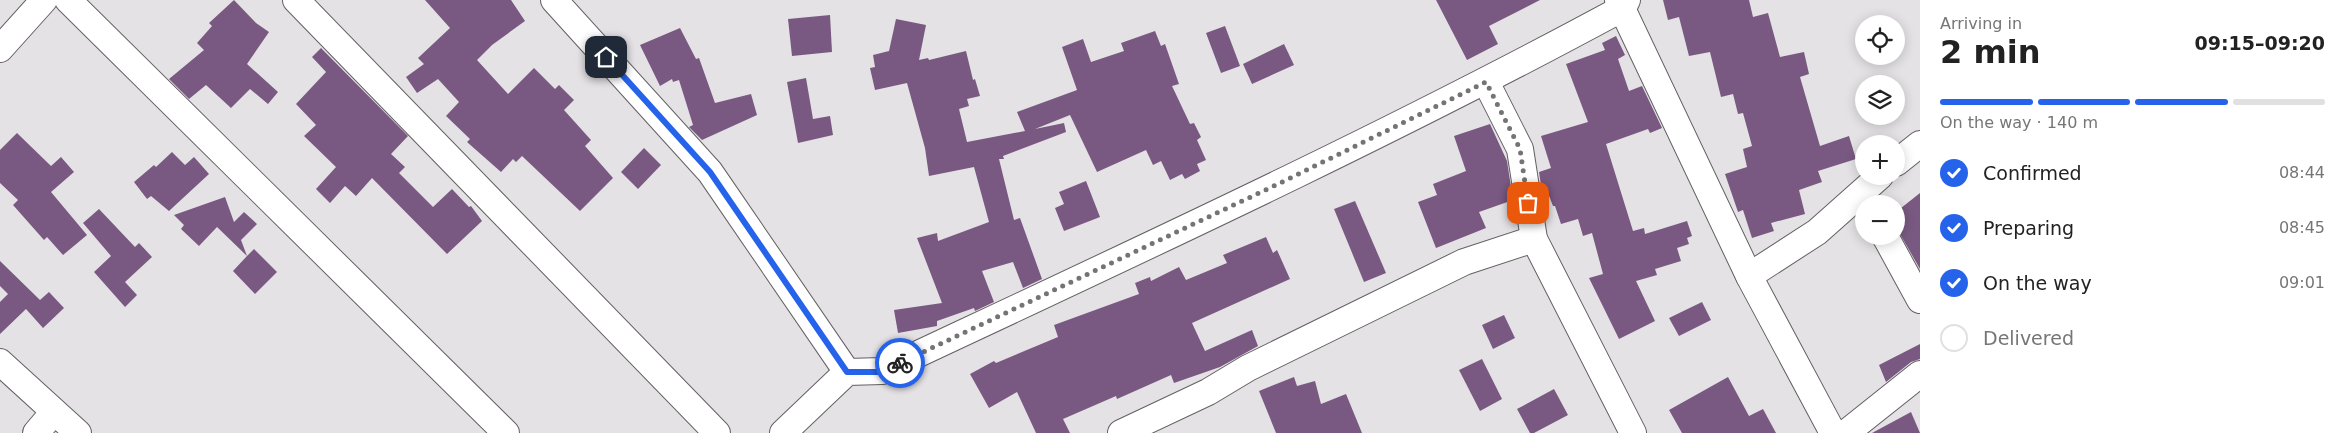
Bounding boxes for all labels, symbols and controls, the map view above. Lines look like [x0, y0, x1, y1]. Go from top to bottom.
text: Arriving in [1940, 14, 2022, 33]
map controls [1855, 15, 1905, 245]
button: locate [1855, 15, 1905, 65]
text: 09:15–09:20 [2195, 32, 2325, 54]
text: 2 min [1940, 33, 2041, 71]
pin [585, 36, 627, 78]
icon: home [592, 43, 620, 71]
button: layers [1855, 75, 1905, 125]
text: On the way · 140 m [1940, 113, 2098, 132]
button: + [1855, 135, 1905, 185]
icon: check [1940, 159, 1968, 187]
text: Confirmed [1983, 162, 2082, 184]
text: 08:44 [2279, 163, 2325, 182]
pin [1507, 182, 1549, 224]
icon: bag [1514, 189, 1542, 217]
button: − [1855, 195, 1905, 245]
icon: check [1940, 214, 1968, 242]
text: Preparing [1983, 217, 2074, 239]
text: 08:45 [2279, 218, 2325, 237]
icon: check [1940, 269, 1968, 297]
text: On the way [1983, 272, 2092, 294]
text: 09:01 [2279, 273, 2325, 292]
text: Delivered [1983, 327, 2074, 349]
courier [875, 338, 925, 388]
icon: bike [886, 349, 914, 377]

